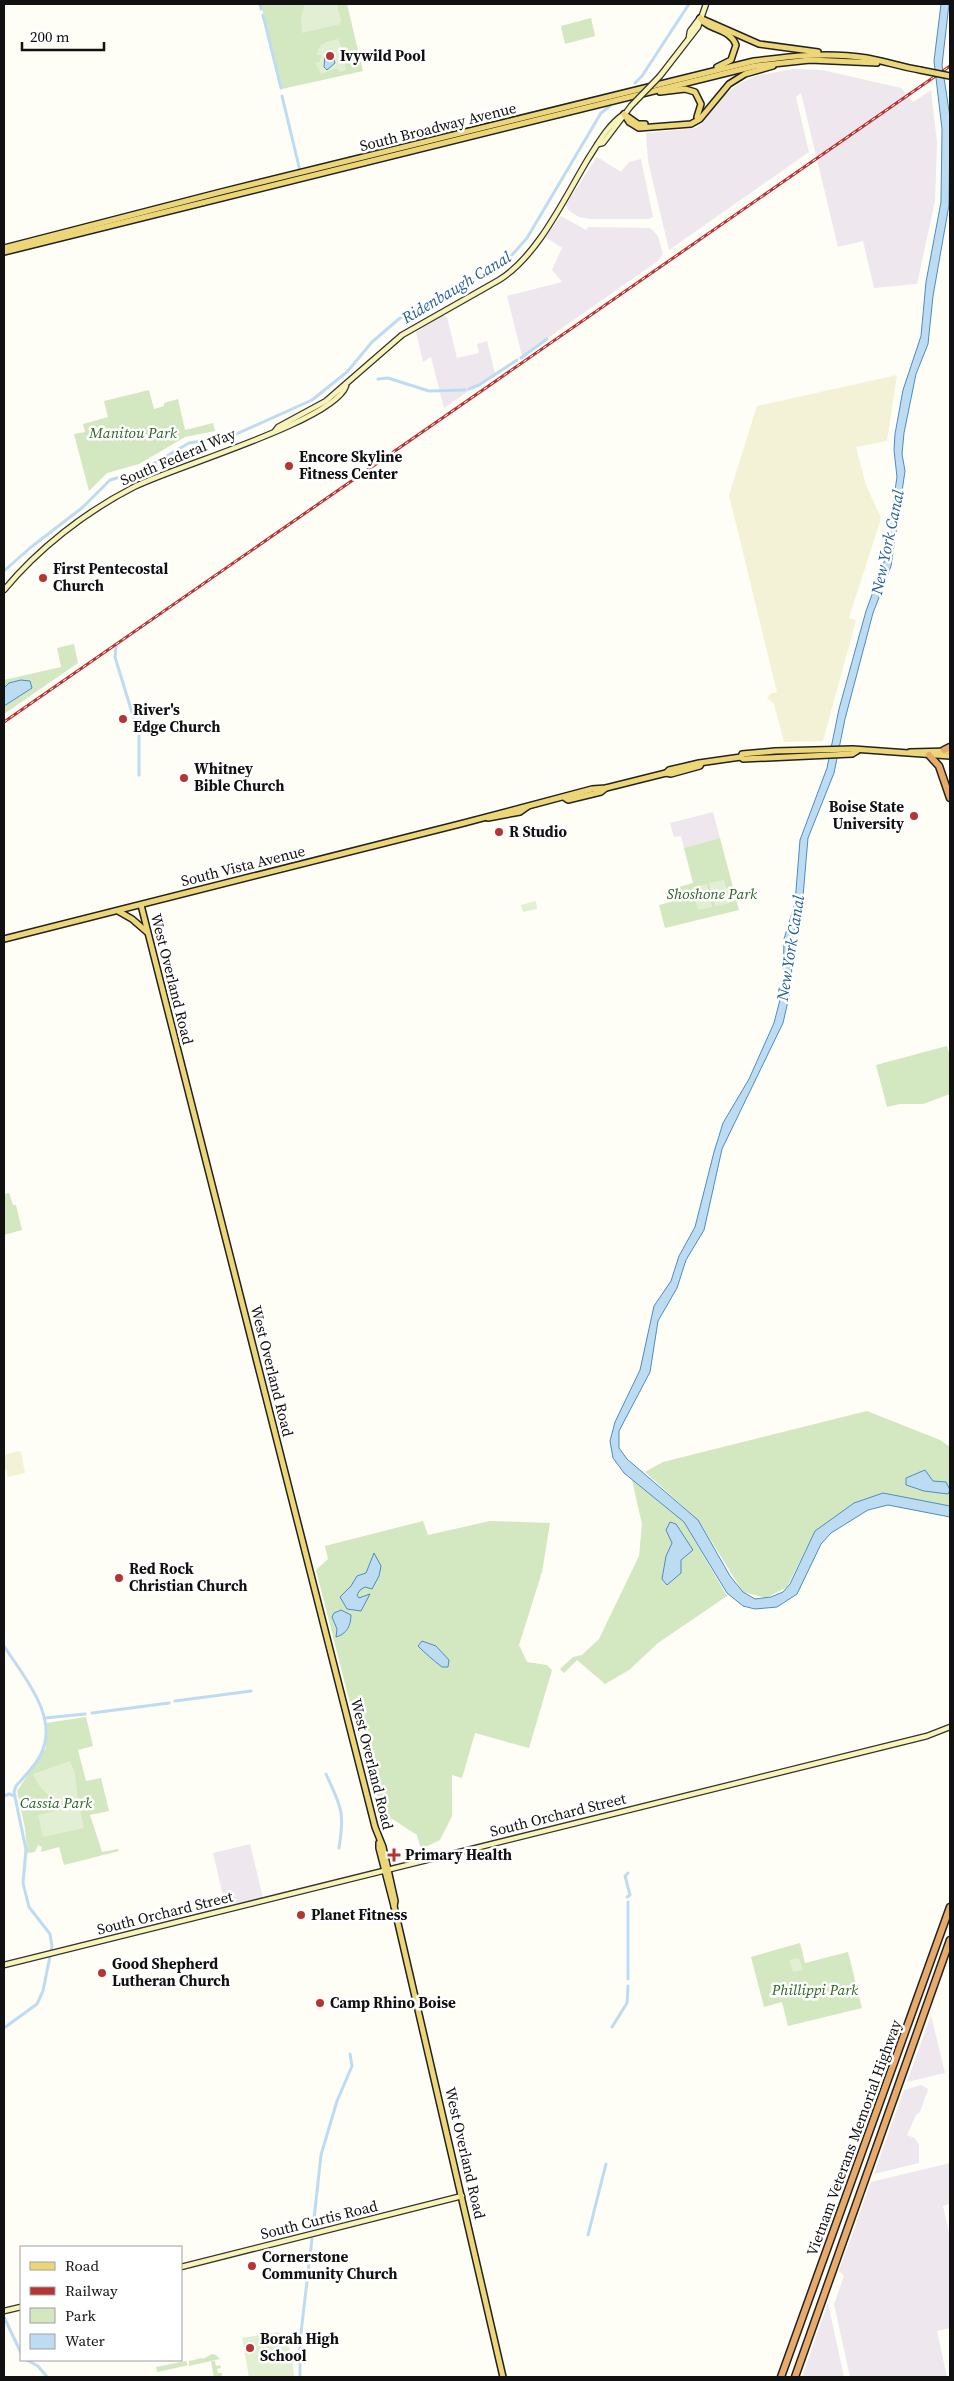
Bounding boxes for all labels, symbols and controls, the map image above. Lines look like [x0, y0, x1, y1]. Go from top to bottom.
scale bar [22, 20, 105, 52]
text: 200 m [30, 26, 70, 47]
place label: Ivywild Pool [340, 45, 426, 66]
marker: Ivywild Pool [324, 50, 336, 62]
street label: South Broadway Avenue [357, 97, 519, 156]
water label: Ridenbaugh Canal [396, 245, 515, 329]
park label: Manitou Park [88, 422, 178, 443]
street label: South Federal Way [117, 423, 239, 490]
place label: Encore Skyline Fitness Center [299, 446, 402, 484]
marker: Encore Skyline Fitness Center [283, 460, 295, 472]
water label: New York Canal [865, 487, 909, 597]
place label: First Pentecostal Church [53, 558, 169, 596]
marker: First Pentecostal Church [37, 572, 49, 584]
place label: River's Edge Church [133, 699, 220, 737]
marker: River's Edge Church [117, 713, 129, 725]
place label: Whitney Bible Church [194, 758, 284, 796]
marker: Whitney Bible Church [178, 772, 190, 784]
place label: Boise State University [829, 796, 904, 834]
marker: Boise State University [908, 810, 920, 822]
place label: R Studio [509, 821, 567, 842]
marker: R Studio [493, 826, 505, 838]
street label: South Vista Avenue [179, 840, 308, 891]
park label: Shoshone Park [667, 883, 758, 904]
water label: New York Canal [771, 893, 809, 1003]
street label: West Overland Road [146, 911, 199, 1047]
street label: West Overland Road [246, 1303, 299, 1439]
place label: Red Rock Christian Church [129, 1558, 248, 1596]
marker: Red Rock Christian Church [113, 1572, 125, 1584]
street label: West Overland Road [346, 1696, 399, 1832]
street label: South Orchard Street [488, 1787, 628, 1842]
park label: Cassia Park [20, 1792, 93, 1813]
place label: Primary Health [405, 1844, 512, 1865]
marker: Primary Health [387, 1848, 401, 1862]
street label: South Orchard Street [95, 1885, 235, 1940]
place label: Planet Fitness [311, 1904, 408, 1925]
marker: Planet Fitness [295, 1909, 307, 1921]
place label: Good Shepherd Lutheran Church [112, 1953, 230, 1991]
marker: Good Shepherd Lutheran Church [96, 1967, 108, 1979]
park label: Phillippi Park [771, 1979, 859, 2000]
place label: Camp Rhino Boise [330, 1992, 456, 2013]
marker: Camp Rhino Boise [314, 1997, 326, 2009]
street label: Vietnam Veterans Memorial Highway [801, 2017, 906, 2259]
street label: West Overland Road [440, 2085, 491, 2221]
street label: South Curtis Road [258, 2195, 380, 2244]
legend [20, 2246, 182, 2361]
place label: Cornerstone Community Church [262, 2246, 398, 2284]
text: Road [65, 2255, 99, 2276]
marker: Cornerstone Community Church [246, 2260, 258, 2272]
text: Railway [65, 2280, 118, 2301]
text: Park [65, 2305, 97, 2326]
place label: Borah High School [260, 2328, 339, 2366]
text: Water [65, 2330, 106, 2351]
marker: Borah High School [244, 2342, 256, 2354]

